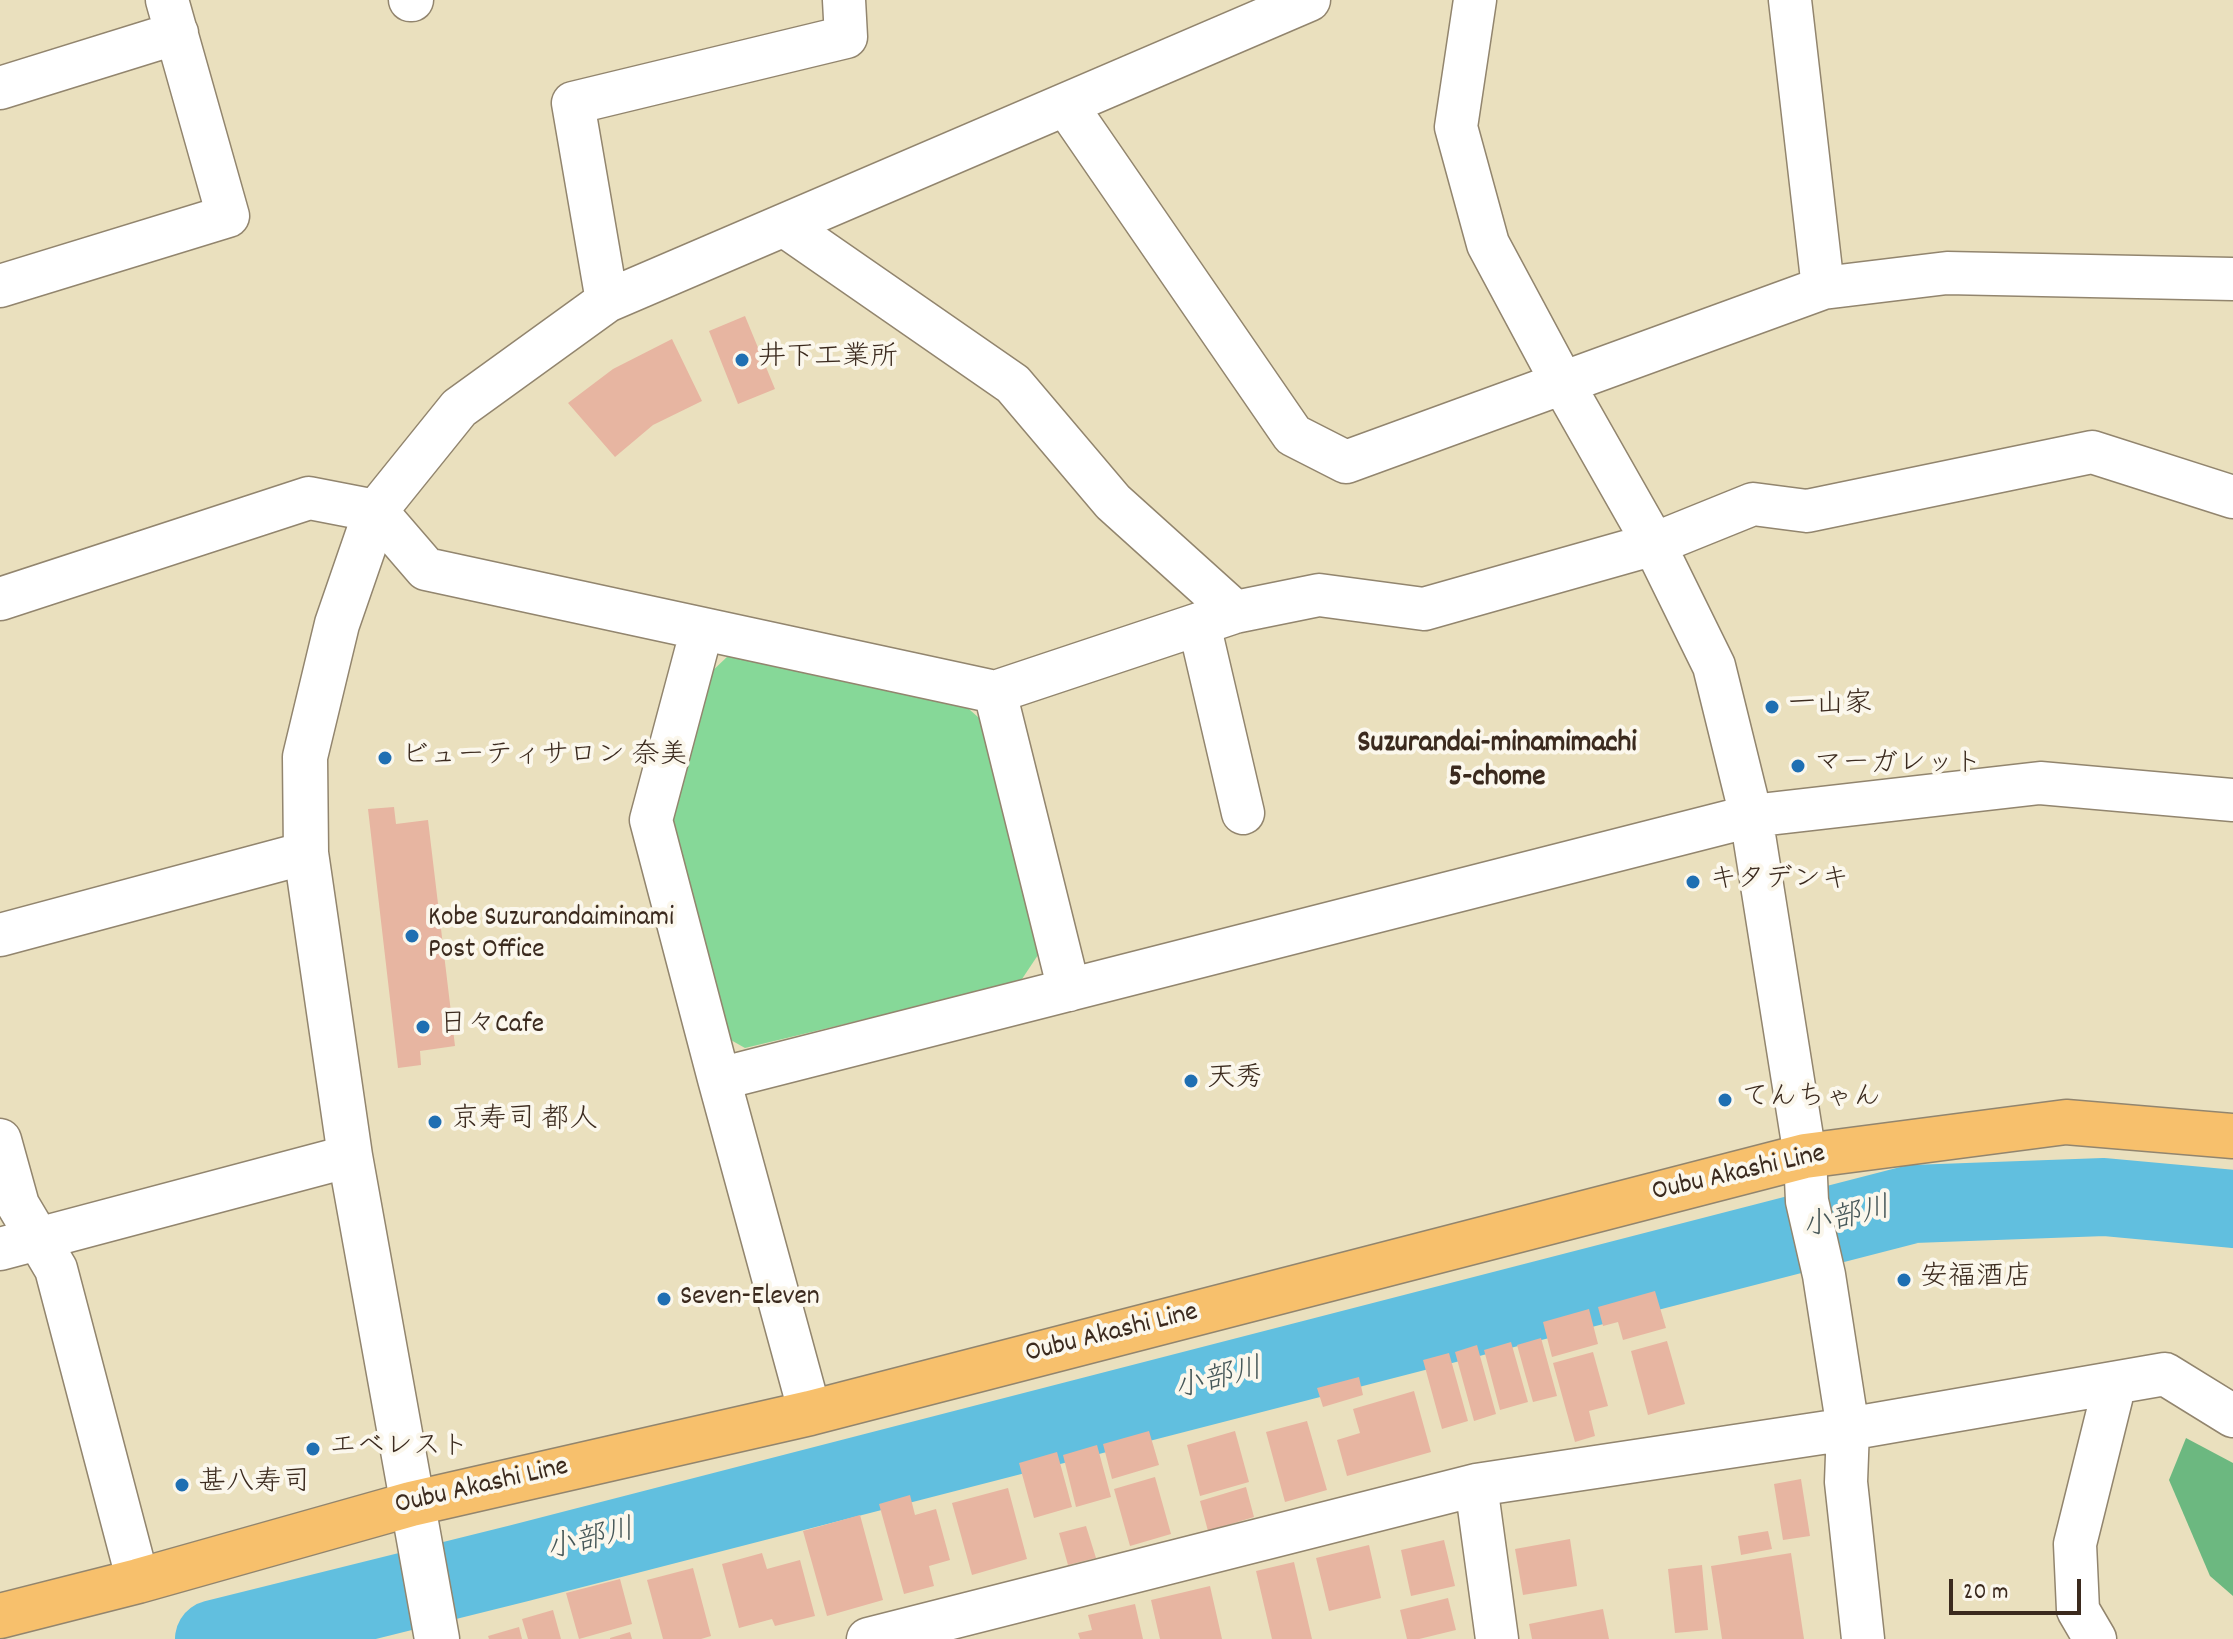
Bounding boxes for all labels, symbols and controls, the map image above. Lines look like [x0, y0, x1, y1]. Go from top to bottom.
place label: 井下工業所 [758, 343, 898, 377]
marker: 井下工業所 [733, 351, 751, 369]
place label: 一山家 [1788, 690, 1872, 724]
marker: 一山家 [1763, 698, 1781, 716]
district label: Suzurandai-minamimachi 5-chome [1357, 728, 1637, 798]
place label: ビューティサロン 奈美 [401, 741, 687, 775]
marker: ビューティサロン 奈美 [376, 749, 394, 767]
place label: マーガレット [1814, 749, 1982, 783]
marker: マーガレット [1789, 757, 1807, 775]
place label: キタデンキ [1709, 865, 1849, 899]
marker: キタデンキ [1684, 873, 1702, 891]
place label: Kobe Suzurandaiminami Post Office [428, 903, 674, 969]
marker: Kobe Suzurandaiminami Post Office [403, 927, 421, 945]
place label: 日々Cafe [439, 1010, 544, 1044]
marker: 日々Cafe [414, 1018, 432, 1036]
place label: 天秀 [1207, 1064, 1263, 1098]
marker: 天秀 [1182, 1072, 1200, 1090]
place label: てんちゃん [1741, 1083, 1881, 1117]
marker: てんちゃん [1716, 1091, 1734, 1109]
place label: 京寿司 都人 [451, 1105, 597, 1139]
marker: 京寿司 都人 [426, 1113, 444, 1131]
street label: Oubu Akashi Line [1649, 1139, 1829, 1211]
water label: 小部川 [1799, 1193, 1895, 1249]
place label: 安福酒店 [1920, 1263, 2032, 1297]
marker: 安福酒店 [1895, 1271, 1913, 1289]
place label: Seven-Eleven [680, 1282, 820, 1316]
marker: Seven-Eleven [655, 1290, 673, 1308]
street label: Oubu Akashi Line [1022, 1297, 1202, 1373]
water label: 小部川 [1171, 1354, 1267, 1410]
place label: エベレスト [329, 1432, 469, 1466]
marker: エベレスト [304, 1440, 322, 1458]
street label: Oubu Akashi Line [392, 1452, 572, 1524]
place label: 甚八寿司 [198, 1468, 310, 1502]
marker: 甚八寿司 [173, 1476, 191, 1494]
water label: 小部川 [543, 1515, 639, 1571]
scale bar [1953, 1563, 2085, 1613]
text: 20 m [1963, 1576, 2009, 1610]

